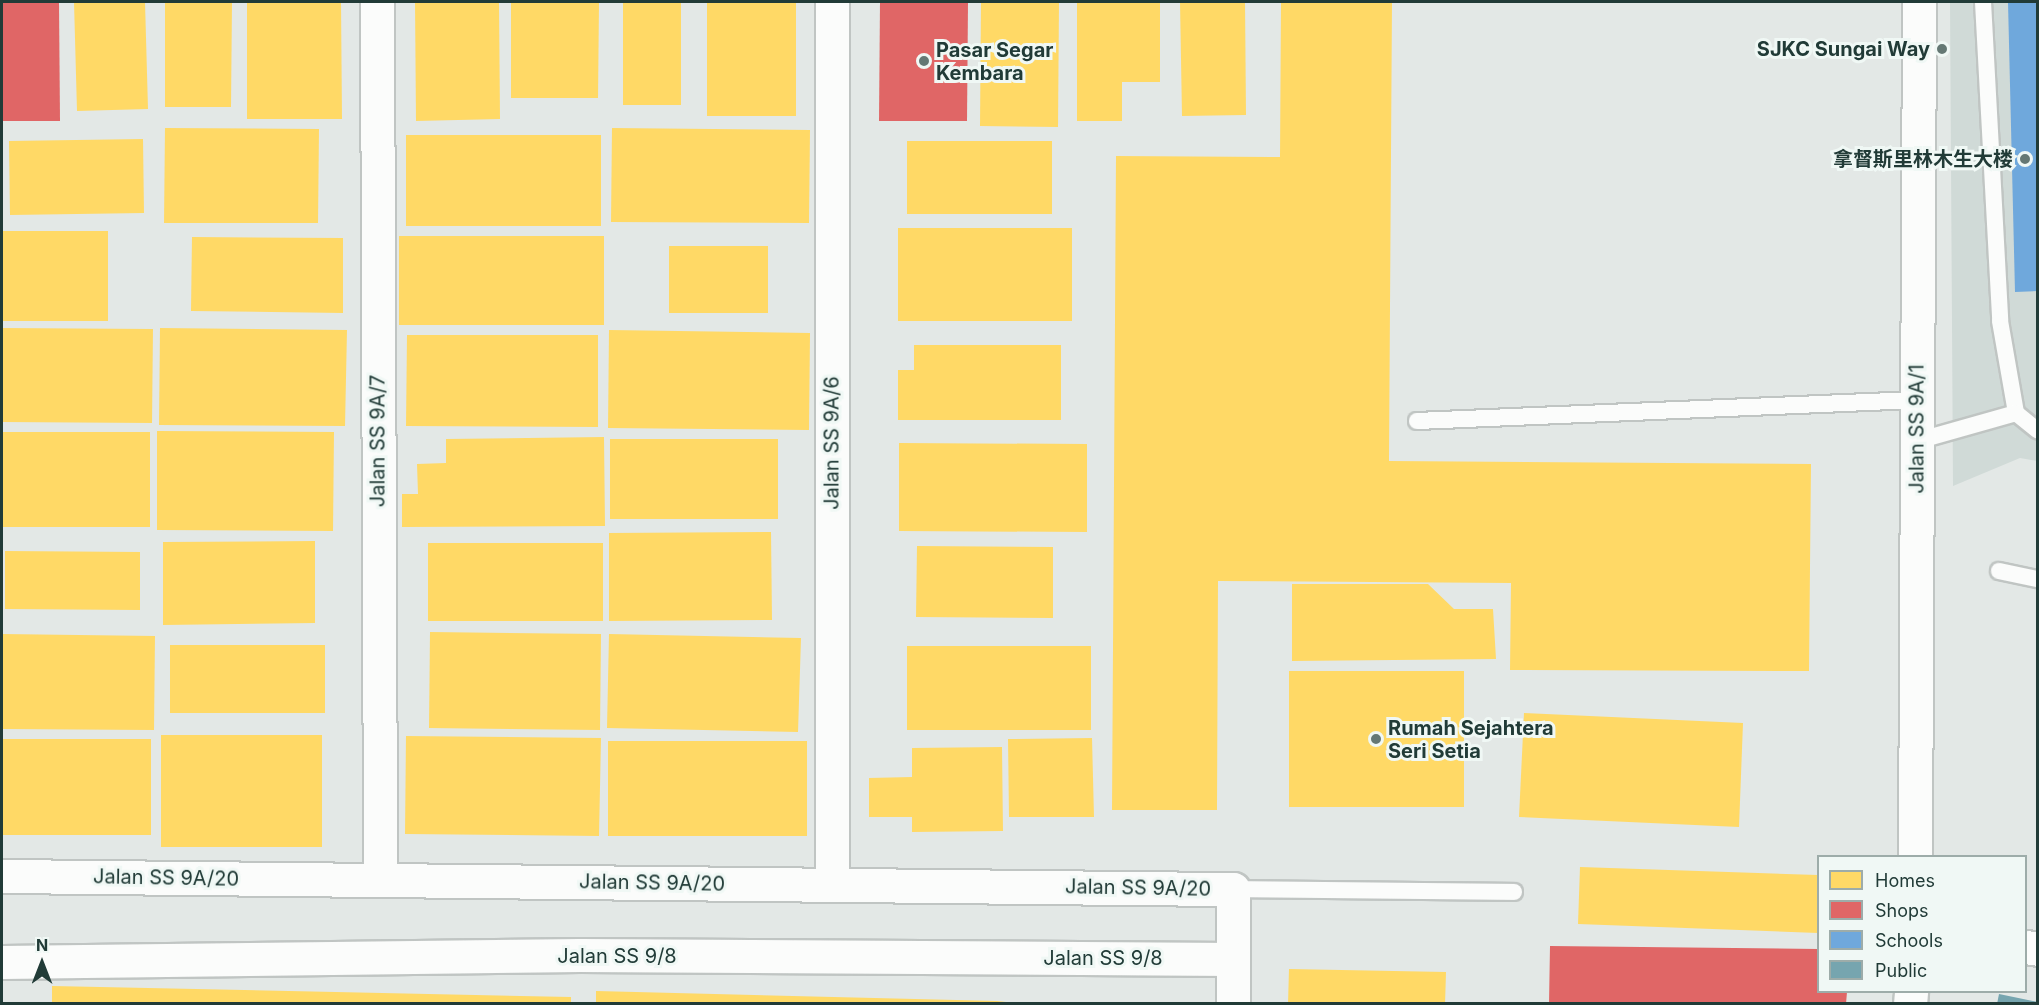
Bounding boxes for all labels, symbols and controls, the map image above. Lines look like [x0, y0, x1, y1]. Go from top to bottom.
place label: SJKC Sungai Way [1757, 37, 1930, 61]
place label: Pasar Segar Kembara [936, 38, 1053, 85]
marker: SJKC Sungai Way [1935, 42, 1949, 56]
marker: Pasar Segar Kembara [917, 54, 931, 68]
place label: 拿督斯里林木生大楼 [1833, 147, 2013, 171]
marker: 拿督斯里林木生大楼 [2018, 152, 2032, 166]
street label: Jalan SS 9A/1 [1905, 364, 1929, 494]
street label: Jalan SS 9A/7 [366, 375, 390, 507]
street label: Jalan SS 9A/6 [820, 376, 844, 510]
place label: Rumah Sejahtera Seri Setia [1388, 716, 1554, 763]
marker: Rumah Sejahtera Seri Setia [1369, 732, 1383, 746]
legend [1817, 855, 2027, 993]
street label: Jalan SS 9A/20 [93, 865, 239, 891]
street label: Jalan SS 9A/20 [579, 870, 725, 896]
text: Homes [1875, 870, 1935, 891]
street label: Jalan SS 9A/20 [1065, 875, 1211, 901]
text: Shops [1875, 900, 1929, 921]
text: Schools [1875, 930, 1943, 951]
north arrow [12, 933, 72, 993]
text: N [36, 935, 48, 955]
street label: Jalan SS 9/8 [557, 944, 677, 968]
street label: Jalan SS 9/8 [1043, 946, 1163, 970]
text: Public [1875, 960, 1927, 981]

